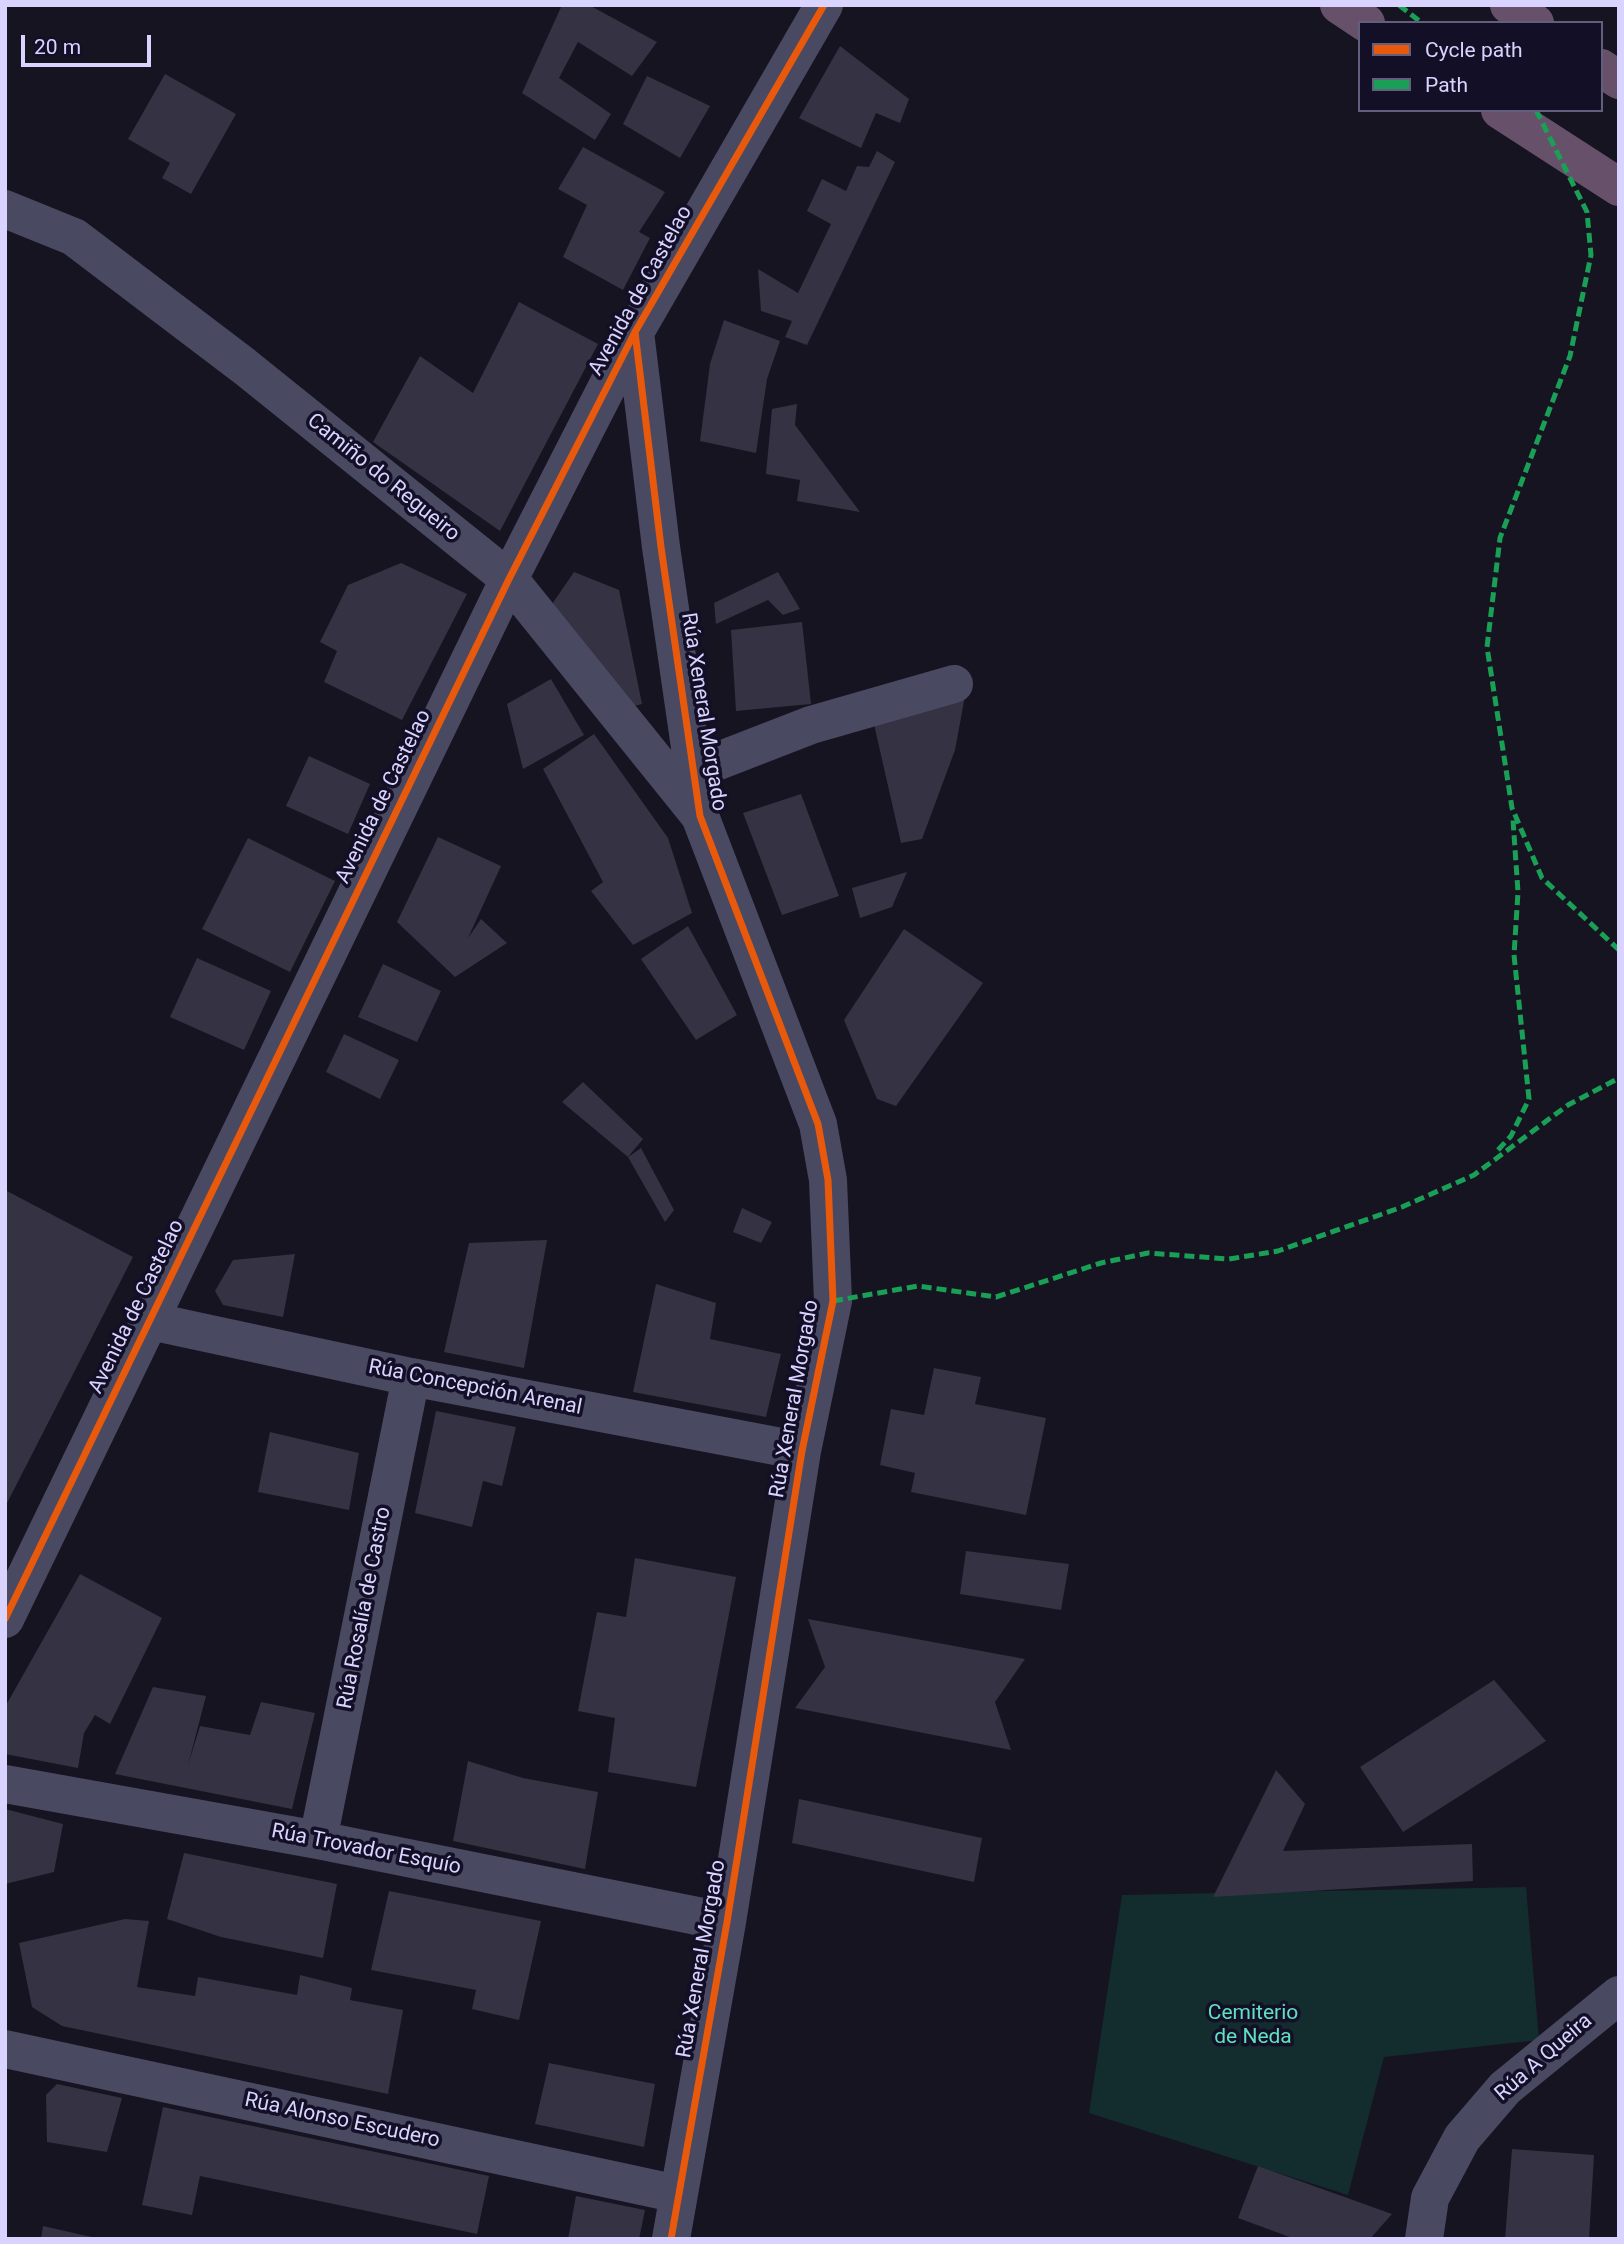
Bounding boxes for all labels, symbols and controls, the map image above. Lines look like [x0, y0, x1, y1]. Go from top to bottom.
scale bar [24, 21, 154, 65]
legend [1358, 21, 1603, 112]
text: 20 m [34, 35, 81, 59]
text: Cycle path [1425, 38, 1523, 62]
text: Path [1425, 73, 1468, 97]
street label: Avenida de Castelao [584, 202, 698, 380]
street label: Camiño do Regueiro [302, 409, 464, 547]
street label: Rúa Xeneral Morgado [675, 611, 731, 813]
street label: Avenida de Castelao [331, 706, 437, 888]
street label: Avenida de Castelao [84, 1216, 190, 1398]
street label: Rúa Xeneral Morgado [765, 1298, 825, 1500]
street label: Rúa Concepción Arenal [366, 1355, 584, 1421]
street label: Rúa Rosalía de Castro [333, 1505, 397, 1711]
street label: Rúa Trovador Esquío [269, 1819, 463, 1881]
street label: Rúa Xeneral Morgado [672, 1858, 732, 2060]
park label: Cemiterio de Neda [1208, 2001, 1298, 2051]
street label: Rúa A Queira [1490, 2009, 1598, 2107]
street label: Rúa Alonso Escudero [242, 2088, 442, 2154]

